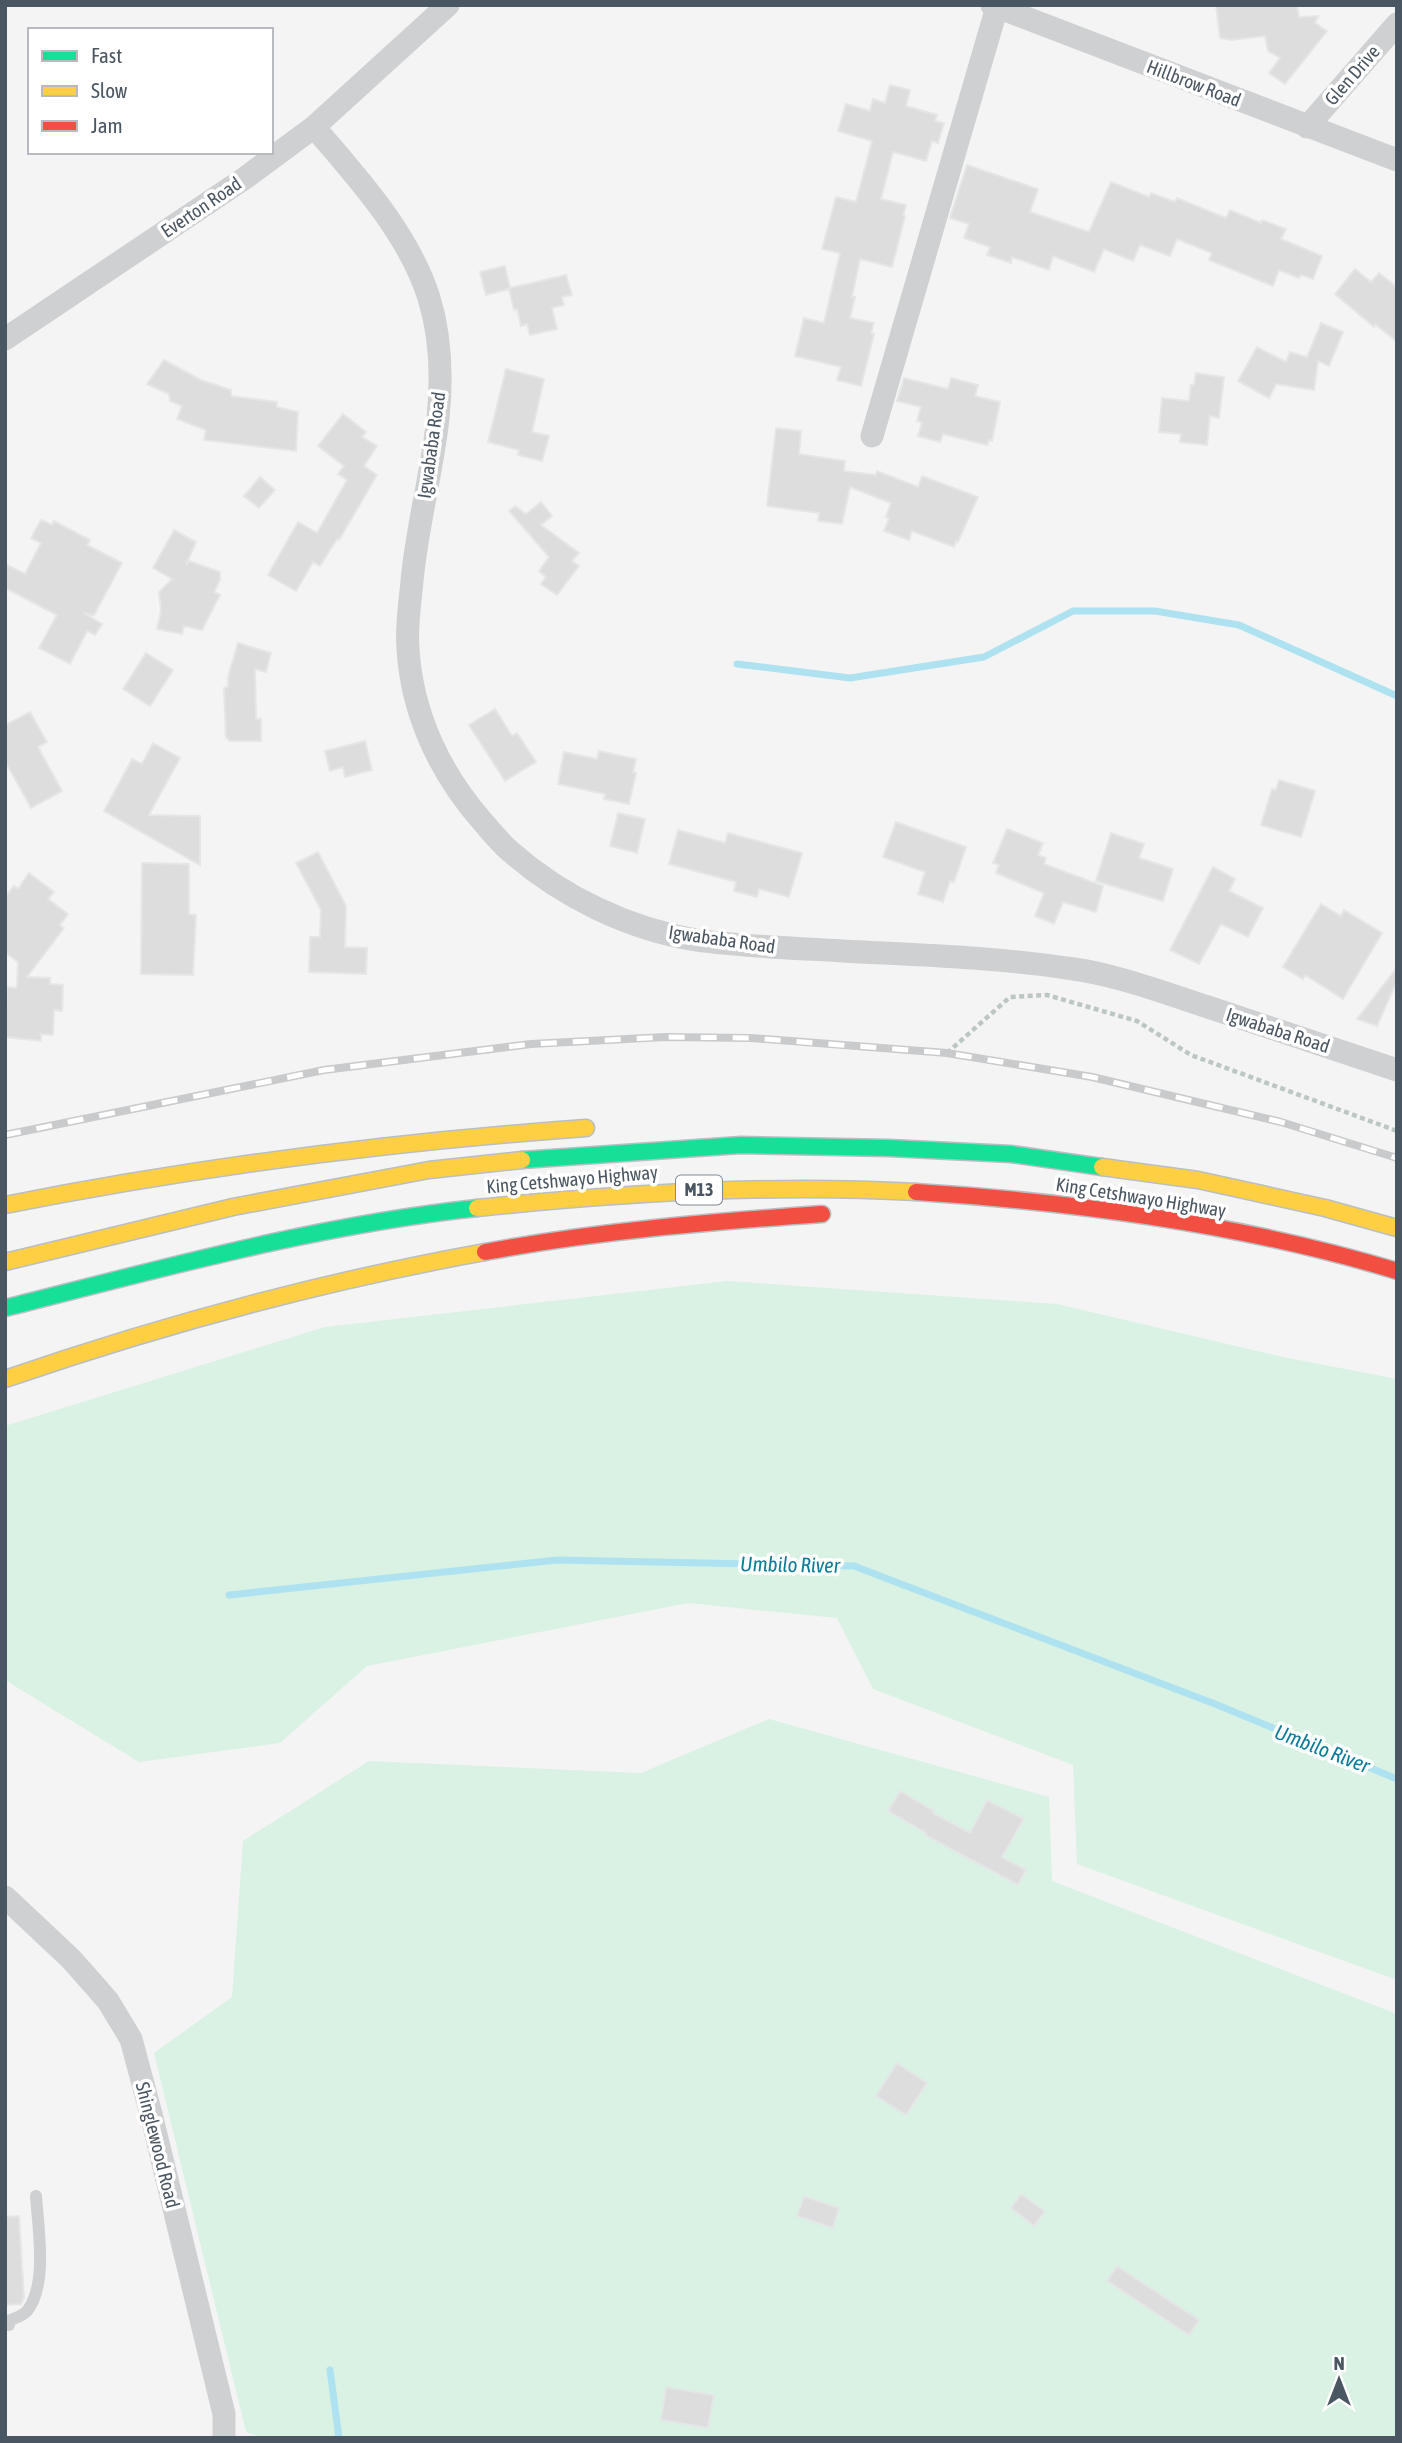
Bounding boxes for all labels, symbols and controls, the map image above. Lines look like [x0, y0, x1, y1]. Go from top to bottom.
legend [28, 28, 273, 154]
street label: Glen Drive [1320, 41, 1384, 109]
text: Fast [91, 43, 122, 67]
street label: Hillbrow Road [1144, 55, 1244, 111]
text: Slow [91, 78, 128, 102]
text: Jam [91, 113, 123, 137]
street label: Everton Road [157, 172, 245, 242]
street label: Igwababa Road [413, 390, 449, 500]
street label: Igwababa Road [667, 921, 777, 957]
street label: Igwababa Road [1223, 1003, 1333, 1057]
street label: King Cetshwayo Highway [485, 1161, 659, 1197]
street label: King Cetshwayo Highway [1054, 1173, 1228, 1221]
road number: M13 [676, 1176, 722, 1204]
water label: Umbilo River [740, 1551, 841, 1577]
water label: Umbilo River [1271, 1719, 1374, 1777]
street label: Shinglewood Road [132, 2080, 184, 2210]
north arrow [1304, 2345, 1374, 2415]
text: N [1333, 2352, 1345, 2374]

